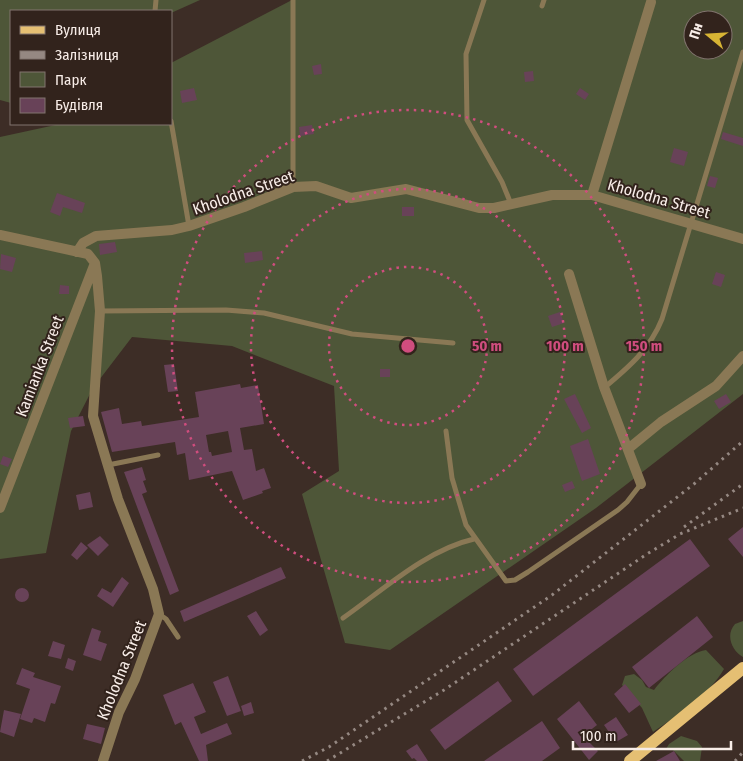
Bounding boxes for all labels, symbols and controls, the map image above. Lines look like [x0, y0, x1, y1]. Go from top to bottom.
legend [10, 10, 172, 125]
north arrow [683, 10, 733, 60]
text: Вулиця [55, 21, 101, 39]
text: Пн [686, 21, 707, 41]
text: Залізниця [55, 46, 119, 64]
text: Парк [55, 71, 86, 89]
text: Будівля [55, 96, 103, 114]
street label: Kholodna Street [190, 166, 297, 219]
street label: Kholodna Street [605, 175, 713, 222]
street label: Kamianka Street [11, 312, 68, 420]
centre of rings [399, 337, 417, 355]
text: 50 m [472, 337, 502, 355]
text: 100 m [546, 337, 584, 355]
text: 150 m [626, 337, 662, 355]
street label: Kholodna Street [93, 617, 150, 723]
scale bar [573, 718, 730, 750]
text: 100 m [580, 727, 617, 745]

